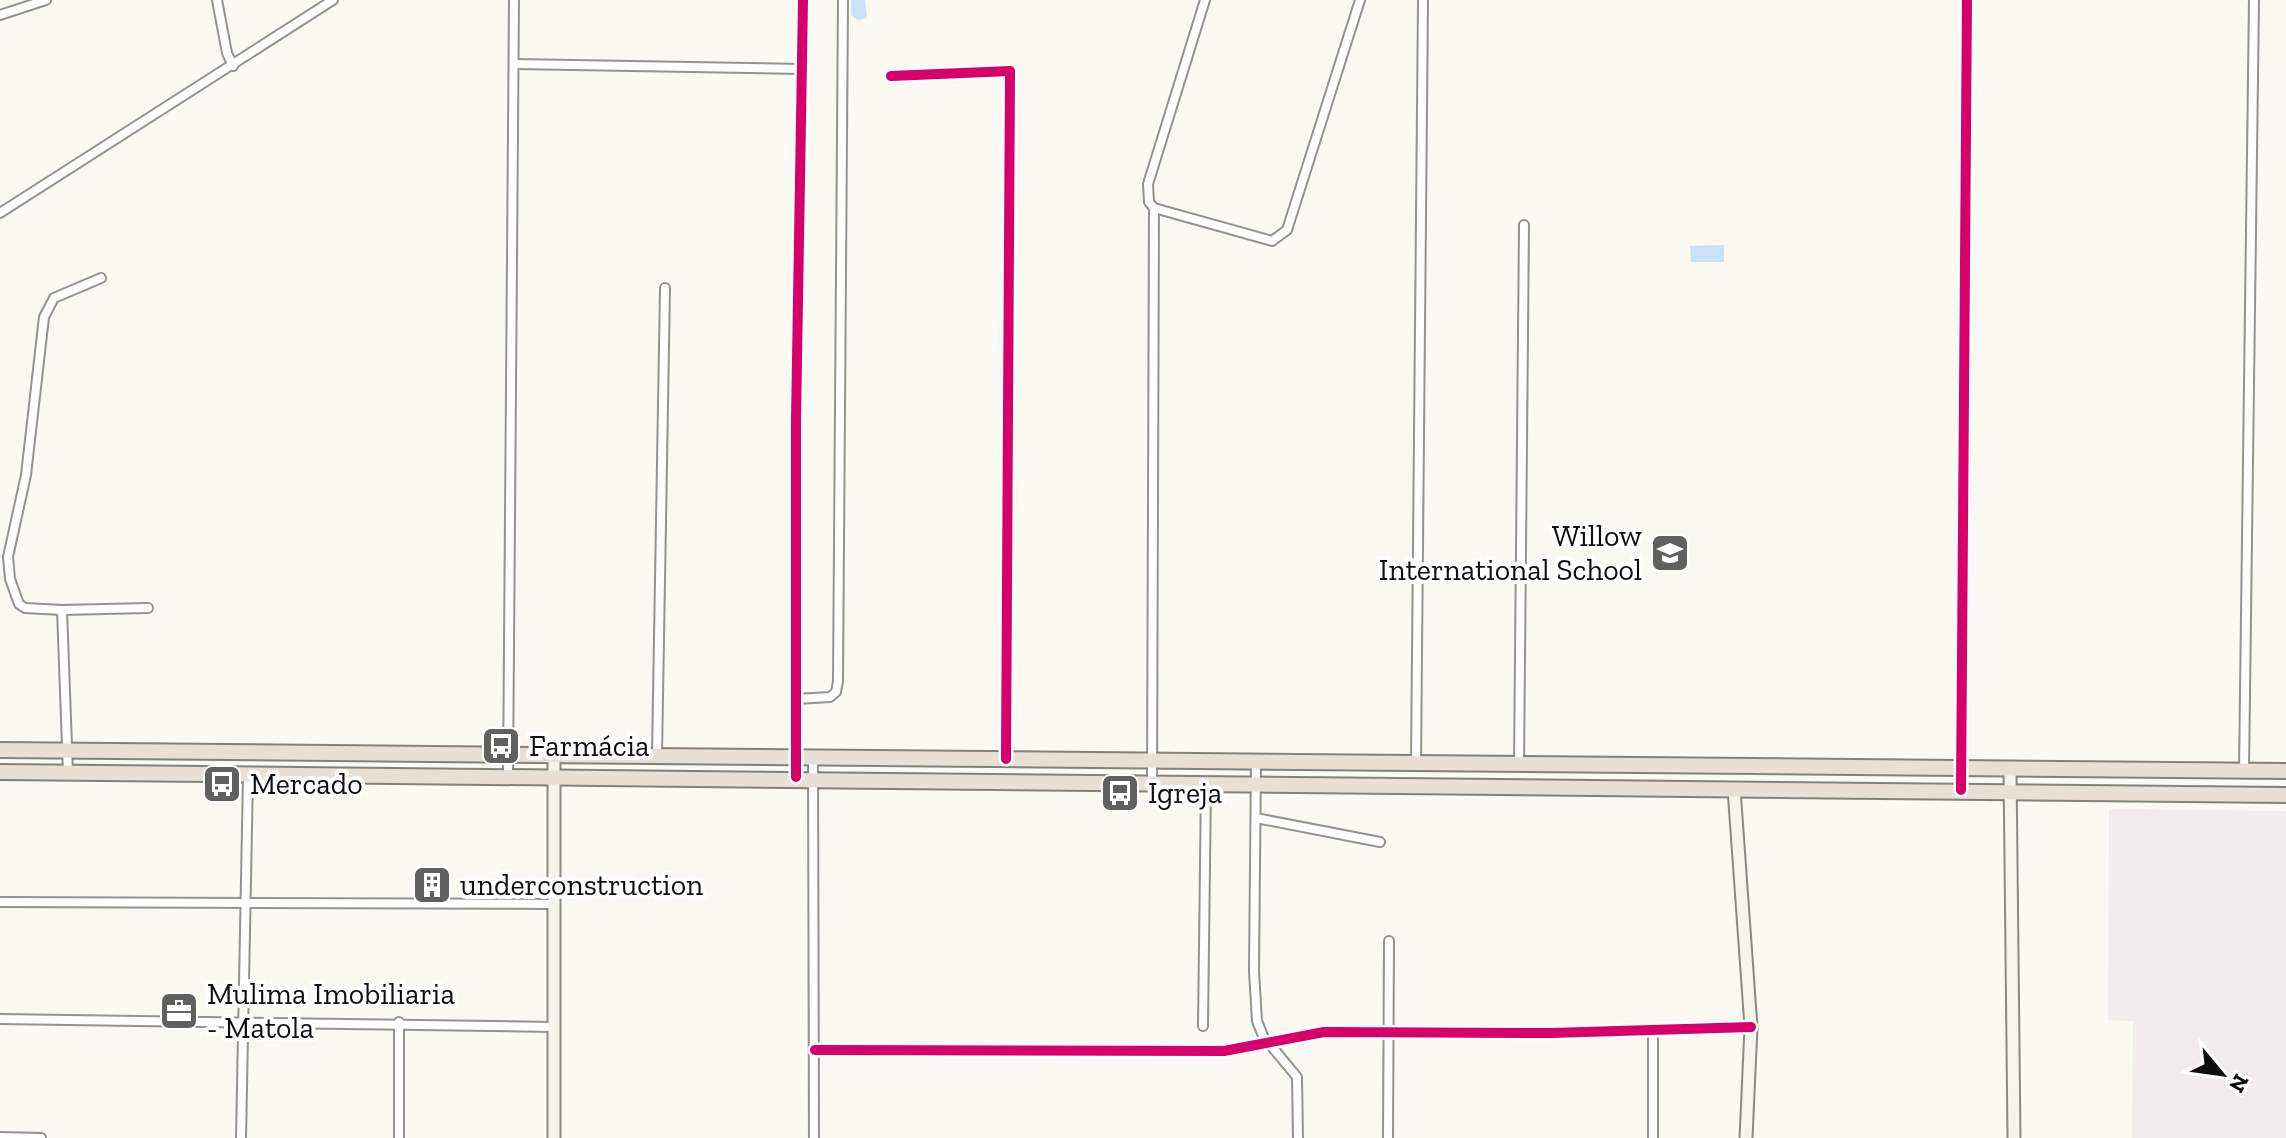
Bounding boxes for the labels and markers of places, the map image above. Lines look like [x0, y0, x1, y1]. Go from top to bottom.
place label: Willow International School [1379, 518, 1642, 588]
school or university icon: Willow International School [1649, 532, 1691, 574]
bus stop icon: Farmácia [480, 725, 522, 767]
place label: Farmácia [529, 728, 650, 764]
bus stop icon: Mercado [201, 763, 243, 805]
place label: Mercado [250, 766, 363, 802]
bus stop icon: Igreja [1099, 772, 1141, 814]
place label: Igreja [1148, 775, 1222, 811]
building icon: underconstruction [411, 864, 453, 906]
place label: underconstruction [460, 867, 703, 903]
place label: Mulima Imobiliaria - Matola [207, 976, 455, 1046]
office icon: Mulima Imobiliaria - Matola [158, 990, 200, 1032]

